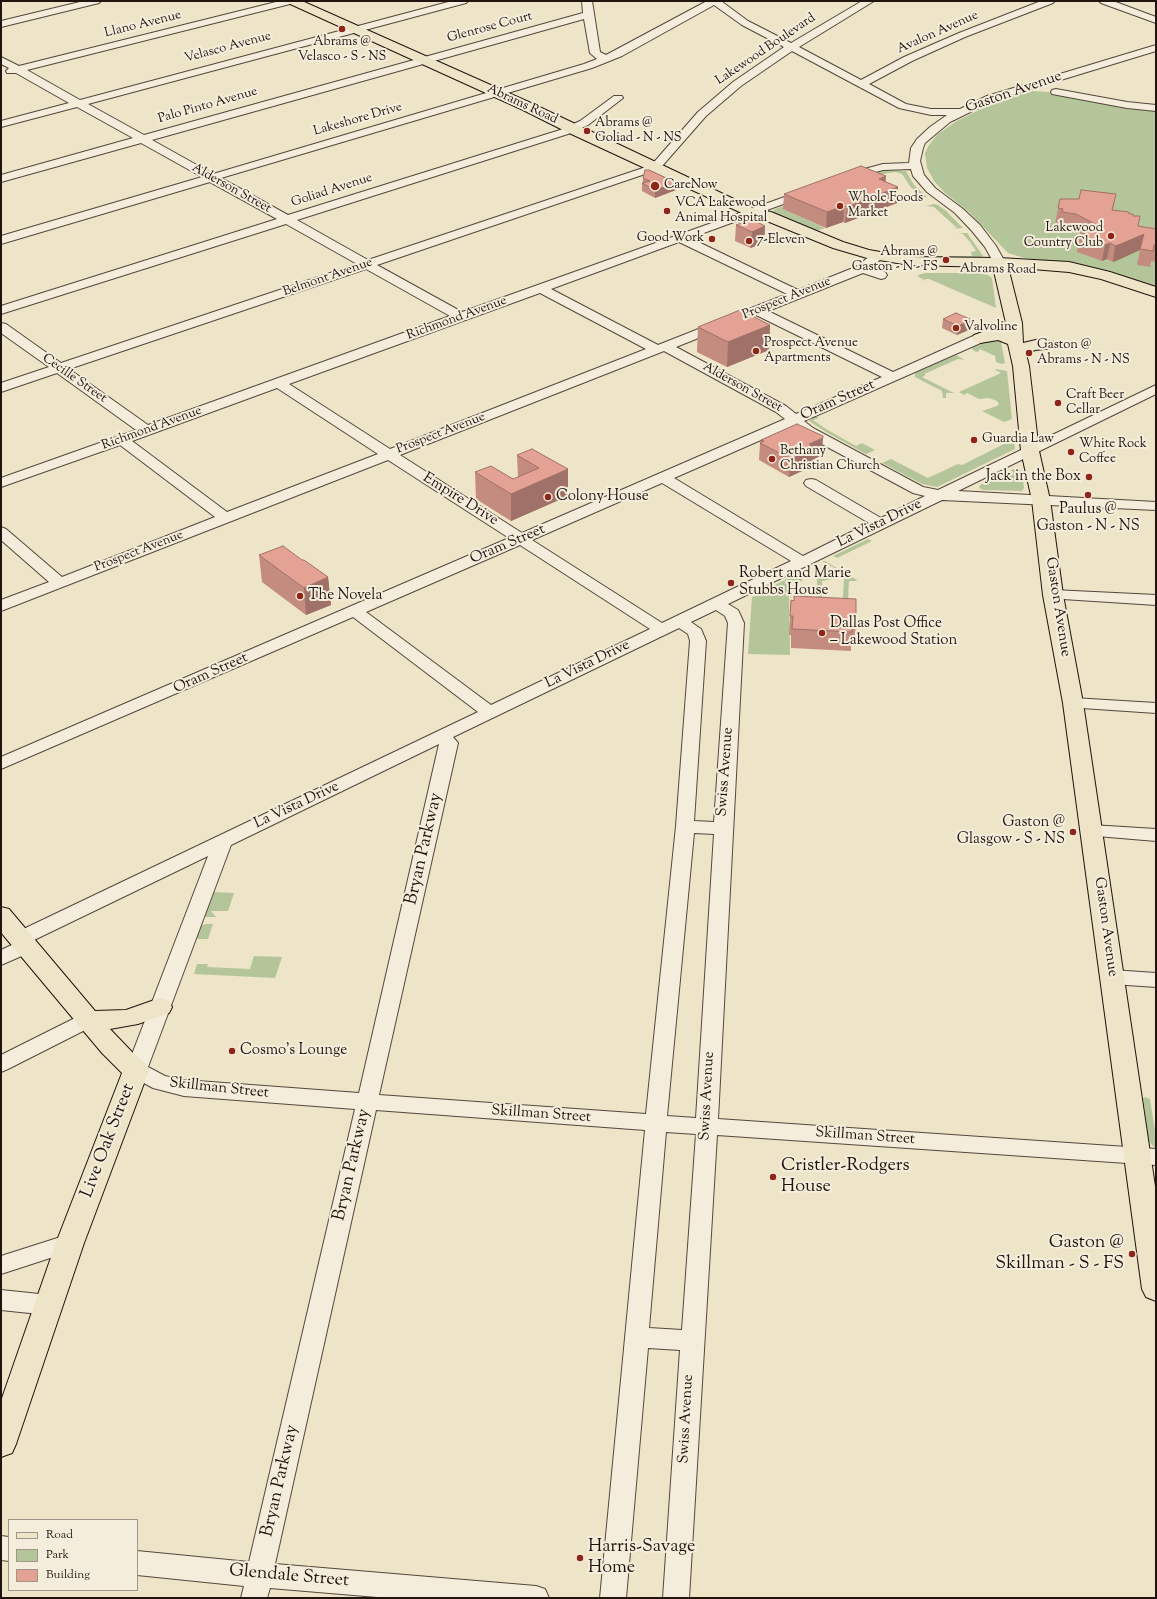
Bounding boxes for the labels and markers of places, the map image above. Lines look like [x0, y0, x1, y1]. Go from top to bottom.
marker: Abrams @ Velasco - S - NS [337, 24, 347, 34]
place label: Abrams @ Velasco - S - NS [298, 35, 386, 66]
place label: Abrams @ Goliad - N - NS [595, 116, 682, 147]
marker: Abrams @ Goliad - N - NS [582, 126, 592, 136]
place label: CareNow [664, 178, 717, 194]
marker: CareNow [649, 180, 661, 192]
place label: Whole Foods Market [848, 191, 923, 222]
place label: VCA Lakewood Animal Hospital [675, 196, 767, 227]
marker: Whole Foods Market [835, 201, 845, 211]
marker: VCA Lakewood Animal Hospital [662, 206, 672, 216]
place label: Lakewood Country Club [1024, 221, 1103, 252]
place label: Good Work [637, 231, 704, 247]
marker: Lakewood Country Club [1106, 231, 1116, 241]
place label: 7-Eleven [757, 233, 805, 249]
marker: Good Work [707, 234, 717, 244]
marker: 7-Eleven [744, 236, 754, 246]
place label: Abrams @ Gaston - N - FS [852, 245, 938, 276]
marker: Abrams @ Gaston - N - FS [941, 255, 951, 265]
place label: Valvoline [964, 320, 1018, 336]
marker: Valvoline [951, 323, 961, 333]
place label: Prospect Avenue Apartments [764, 336, 858, 367]
place label: Gaston @ Abrams - N - NS [1037, 338, 1130, 369]
marker: Prospect Avenue Apartments [751, 346, 761, 356]
marker: Gaston @ Abrams - N - NS [1024, 348, 1034, 358]
place label: Craft Beer Cellar [1066, 388, 1124, 419]
marker: Craft Beer Cellar [1053, 398, 1063, 408]
place label: Guardia Law [982, 432, 1054, 448]
marker: Guardia Law [969, 435, 979, 445]
place label: White Rock Coffee [1079, 437, 1147, 468]
place label: Bethany Christian Church [780, 444, 880, 475]
marker: White Rock Coffee [1066, 447, 1076, 457]
marker: Bethany Christian Church [767, 454, 777, 464]
place label: Jack in the Box [986, 468, 1081, 486]
marker: Jack in the Box [1084, 472, 1094, 482]
place label: Colony House [556, 488, 649, 506]
marker: Paulus @ Gaston - N - NS [1083, 490, 1093, 500]
marker: Colony House [543, 492, 553, 502]
place label: Paulus @ Gaston - N - NS [1036, 501, 1140, 536]
place label: Robert and Marie Stubbs House [739, 565, 851, 600]
marker: Robert and Marie Stubbs House [726, 578, 736, 588]
place label: The Novela [308, 587, 382, 605]
marker: The Novela [295, 591, 305, 601]
place label: Dallas Post Office – Lakewood Station [830, 615, 957, 650]
marker: Dallas Post Office – Lakewood Station [817, 628, 827, 638]
place label: Gaston @ Glasgow - S - NS [957, 814, 1065, 849]
marker: Gaston @ Glasgow - S - NS [1068, 827, 1078, 837]
place label: Cosmo's Lounge [240, 1042, 347, 1060]
marker: Cosmo's Lounge [227, 1046, 237, 1056]
place label: Cristler-Rodgers House [781, 1156, 910, 1198]
marker: Cristler-Rodgers House [768, 1172, 778, 1182]
place label: Gaston @ Skillman - S - FS [995, 1233, 1124, 1276]
marker: Gaston @ Skillman - S - FS [1127, 1249, 1137, 1259]
place label: Harris-Savage Home [588, 1537, 695, 1580]
marker: Harris-Savage Home [575, 1553, 585, 1563]

